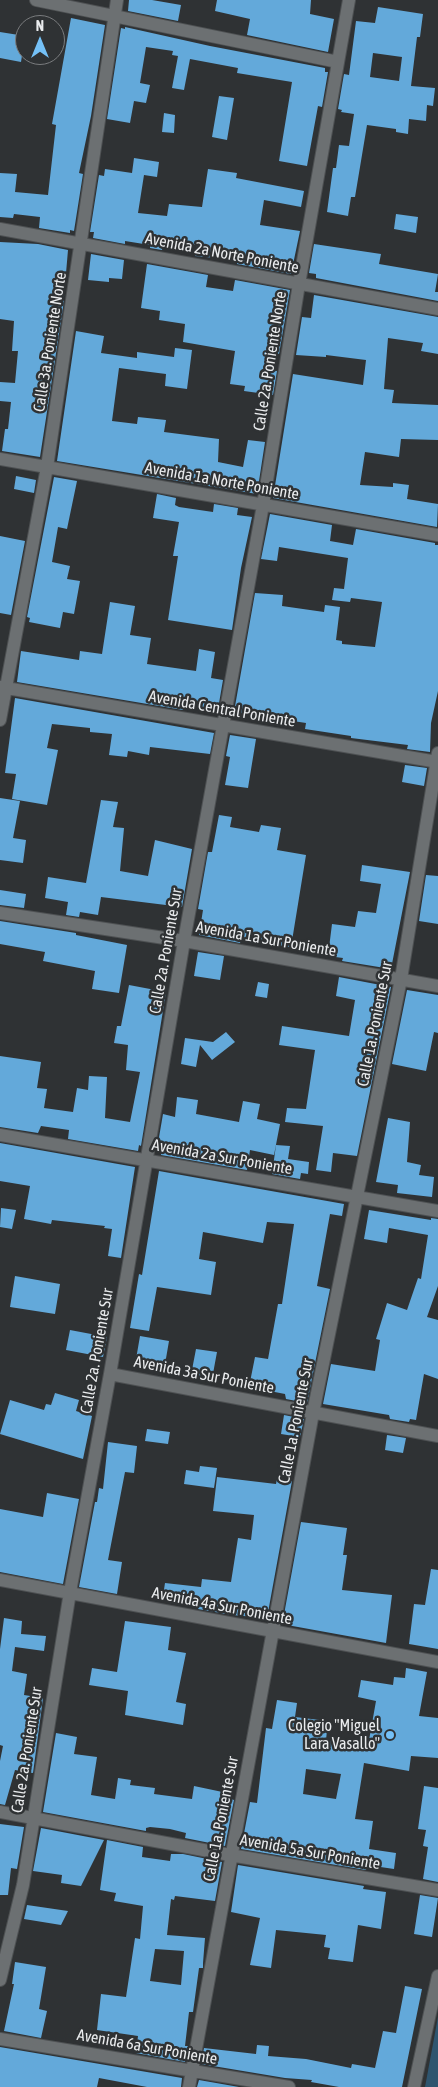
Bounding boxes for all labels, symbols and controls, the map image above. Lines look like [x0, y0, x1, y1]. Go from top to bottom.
north arrow [15, 15, 65, 65]
text: N [36, 18, 44, 34]
street label: Avenida 2a Norte Poniente [144, 229, 300, 277]
street label: Calle 3a. Poniente Norte [29, 271, 71, 413]
street label: Calle 2a. Poniente Norte [249, 290, 291, 432]
street label: Avenida 1a Norte Poniente [143, 458, 301, 504]
street label: Avenida Central Poniente [147, 687, 297, 731]
street label: Calle 2a. Poniente Sur [146, 887, 186, 1015]
street label: Avenida 1a Sur Poniente [194, 917, 338, 961]
street label: Calle 1a. Poniente Sur [353, 960, 397, 1088]
street label: Avenida 2a Sur Poniente [150, 1135, 294, 1179]
street label: Calle 2a. Poniente Sur [77, 1287, 117, 1415]
street label: Avenida 3a Sur Poniente [132, 1352, 276, 1398]
street label: Calle 1a. Poniente Sur [274, 1357, 318, 1485]
street label: Avenida 4a Sur Poniente [150, 1583, 294, 1629]
street label: Calle 2a. Poniente Sur [8, 1686, 46, 1814]
place label: Colegio "Miguel Lara Vasallo" [288, 1716, 380, 1754]
marker: Colegio "Miguel Lara Vasallo" [384, 1729, 396, 1741]
street label: Calle 1a. Poniente Sur [199, 1755, 243, 1883]
street label: Avenida 5a Sur Poniente [238, 1830, 382, 1874]
street label: Avenida 6a Sur Poniente [75, 2025, 219, 2069]

